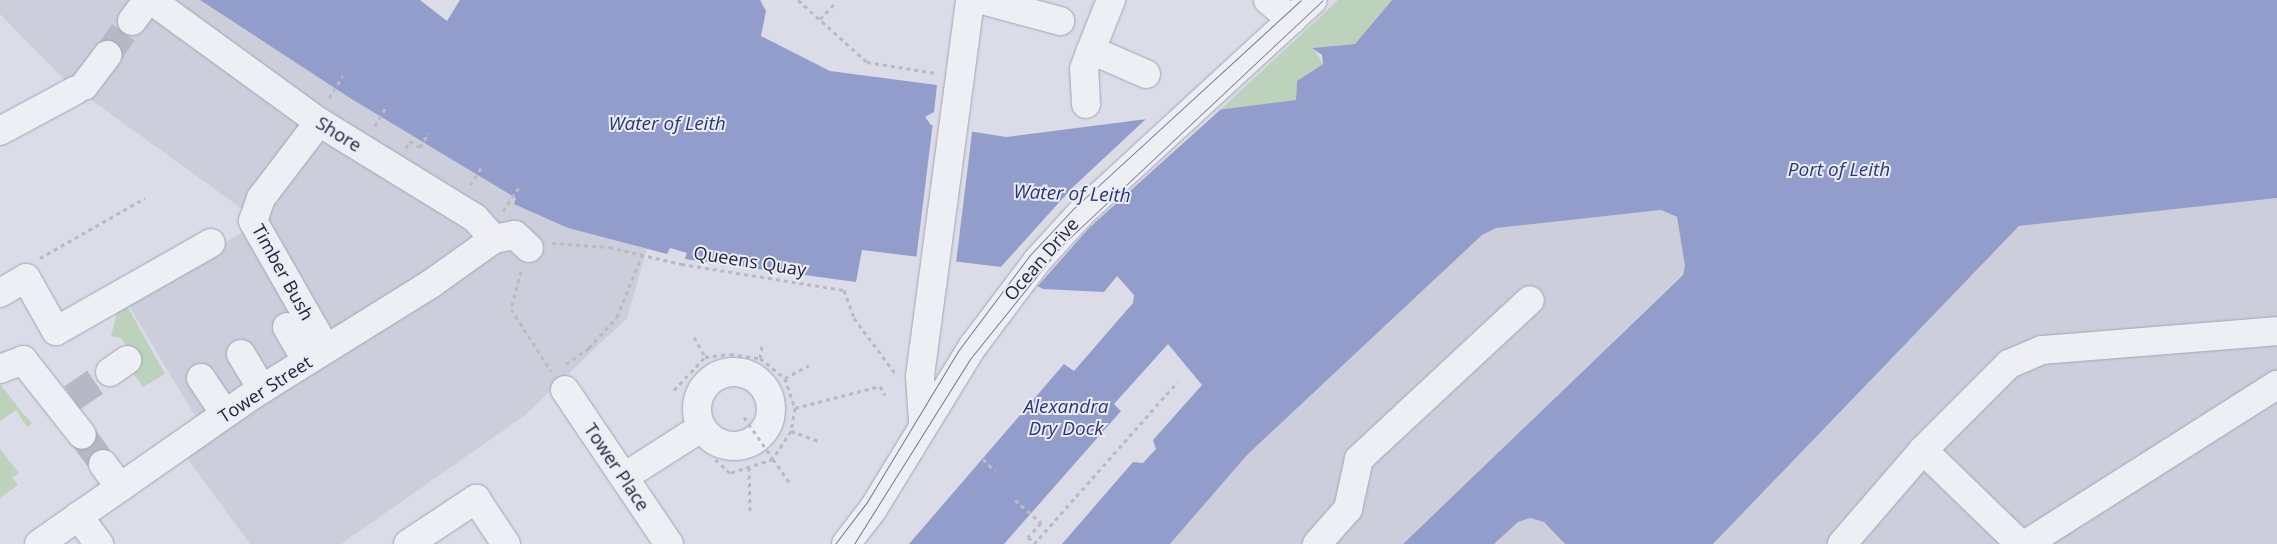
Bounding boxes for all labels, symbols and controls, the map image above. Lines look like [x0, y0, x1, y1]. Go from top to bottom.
street label: Shore [312, 112, 366, 156]
water label: Water of Leith [608, 113, 726, 135]
water label: Port of Leith [1788, 159, 1890, 181]
water label: Water of Leith [1013, 181, 1131, 207]
street label: Ocean Drive [999, 213, 1083, 305]
street label: Timber Bush [248, 220, 318, 324]
street label: Queens Quay [692, 241, 808, 281]
street label: Tower Street [214, 351, 316, 427]
water label: Alexandra Dry Dock [1024, 396, 1108, 440]
street label: Tower Place [580, 419, 654, 515]

